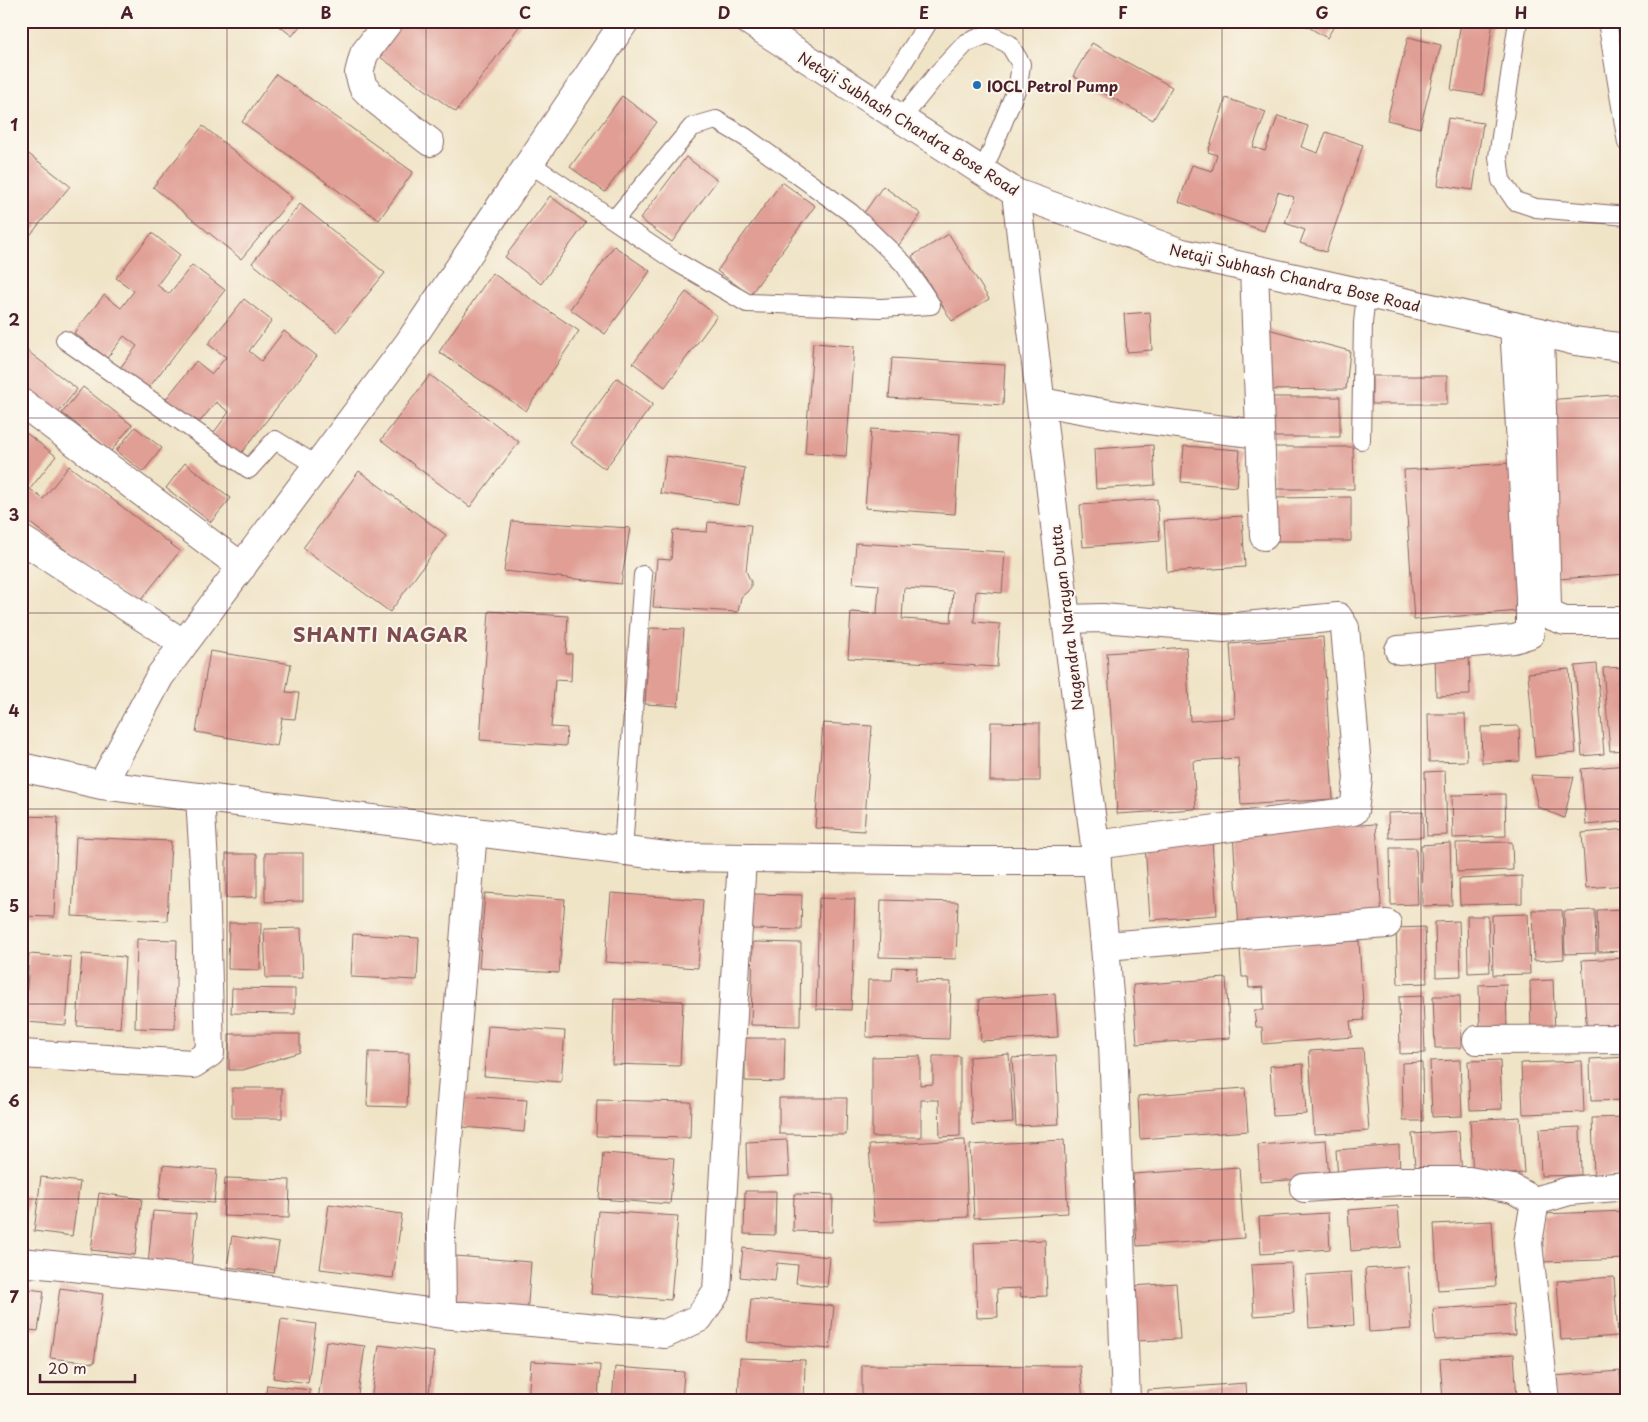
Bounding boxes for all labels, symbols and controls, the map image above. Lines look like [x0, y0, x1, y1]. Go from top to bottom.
text: A [121, 0, 134, 24]
text: B [321, 0, 332, 24]
text: C [519, 0, 531, 24]
text: D [718, 0, 730, 24]
text: E [919, 0, 929, 24]
text: F [1118, 0, 1128, 24]
text: G [1315, 0, 1329, 24]
text: H [1515, 0, 1527, 24]
street label: Netaji Subhash Chandra Bose Road [794, 45, 1024, 201]
place label: IOCL Petrol Pump [987, 74, 1118, 97]
marker: IOCL Petrol Pump [971, 79, 983, 91]
text: 1 [10, 112, 18, 136]
street label: Netaji Subhash Chandra Bose Road [1167, 237, 1423, 317]
text: 2 [8, 307, 20, 331]
text: 3 [9, 502, 19, 526]
street label: Nagendra Narayan Dutta [1043, 523, 1089, 712]
district label: SHANTI NAGAR [293, 619, 469, 649]
text: 4 [9, 698, 20, 722]
text: 5 [9, 893, 19, 917]
text: 6 [8, 1088, 20, 1112]
text: 7 [9, 1284, 19, 1308]
scale bar [40, 1352, 135, 1384]
text: 20 m [48, 1356, 87, 1379]

